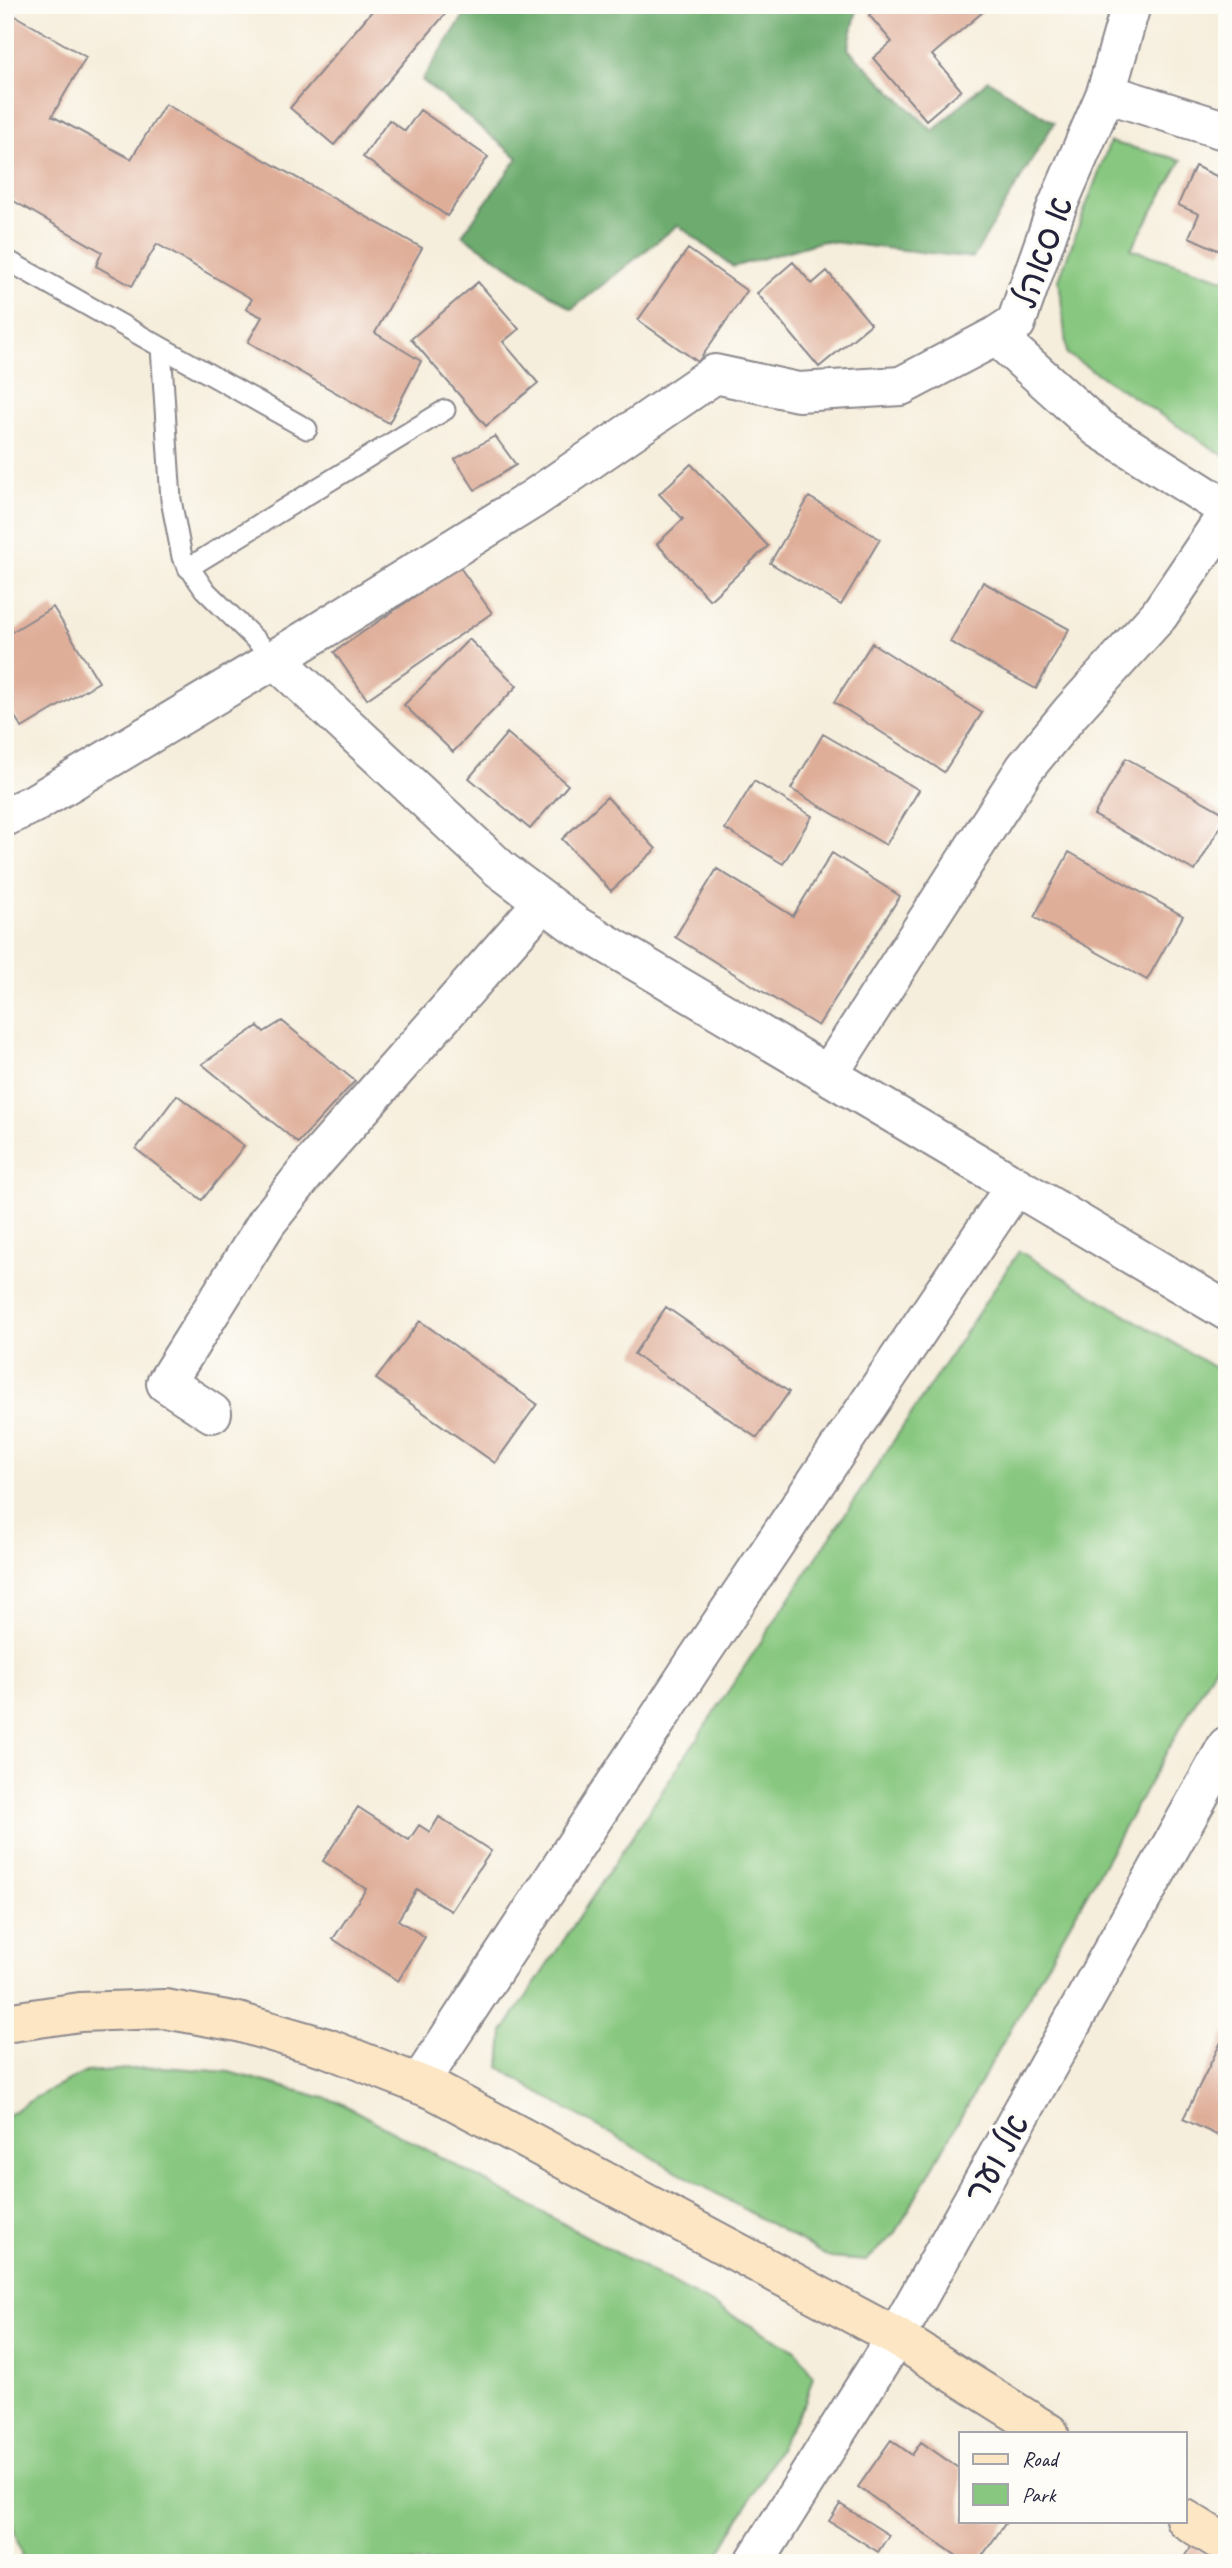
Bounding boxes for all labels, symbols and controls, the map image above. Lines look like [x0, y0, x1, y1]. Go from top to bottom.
street label: א סאהל [1001, 190, 1083, 314]
street label: אל וער [954, 2105, 1039, 2211]
legend [959, 2432, 1186, 2522]
text: Road [1022, 2446, 1061, 2472]
text: Park [1022, 2482, 1057, 2508]

